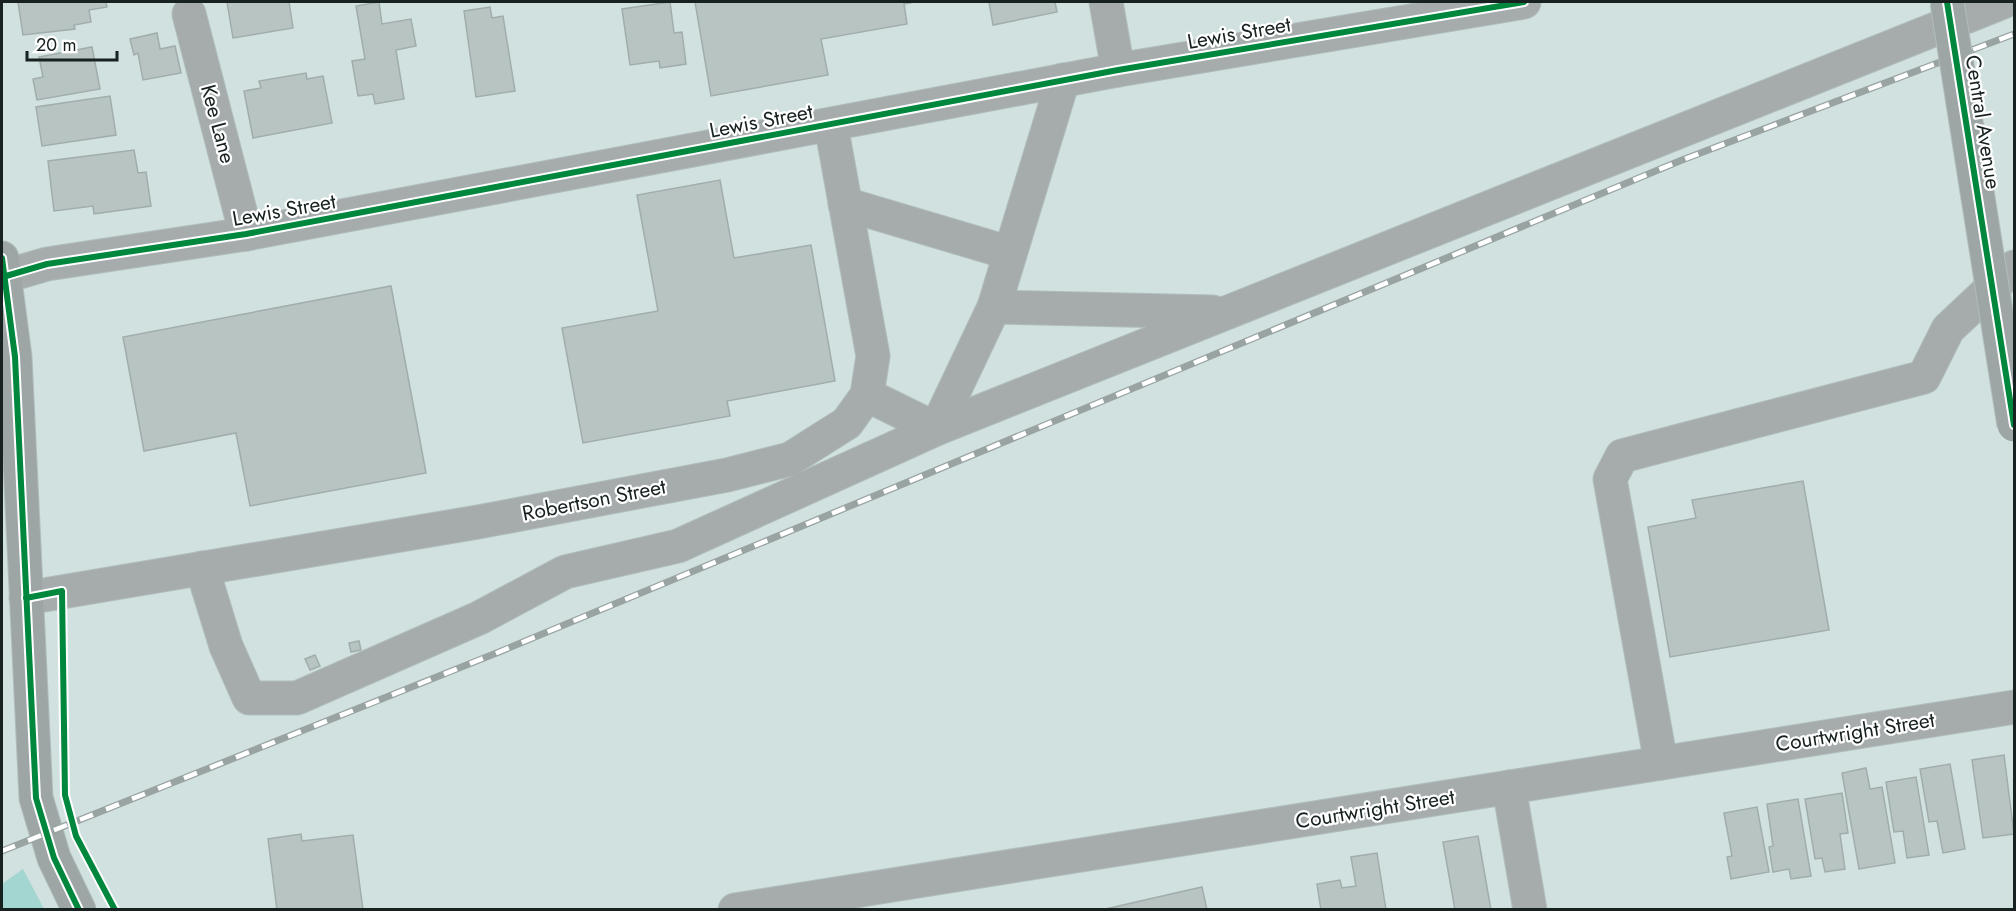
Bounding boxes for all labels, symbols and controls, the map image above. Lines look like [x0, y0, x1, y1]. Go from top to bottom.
street label: Lewis Street [1185, 9, 1293, 57]
scale bar [27, 24, 117, 62]
text: 20 m [36, 32, 76, 58]
street label: Central Avenue [1958, 53, 2008, 191]
street label: Kee Lane [193, 81, 243, 167]
street label: Lewis Street [707, 96, 815, 146]
street label: Lewis Street [230, 186, 338, 234]
street label: Robertson Street [520, 471, 668, 529]
street label: Courtwright Street [1773, 705, 1937, 759]
street label: Courtwright Street [1293, 782, 1457, 836]

